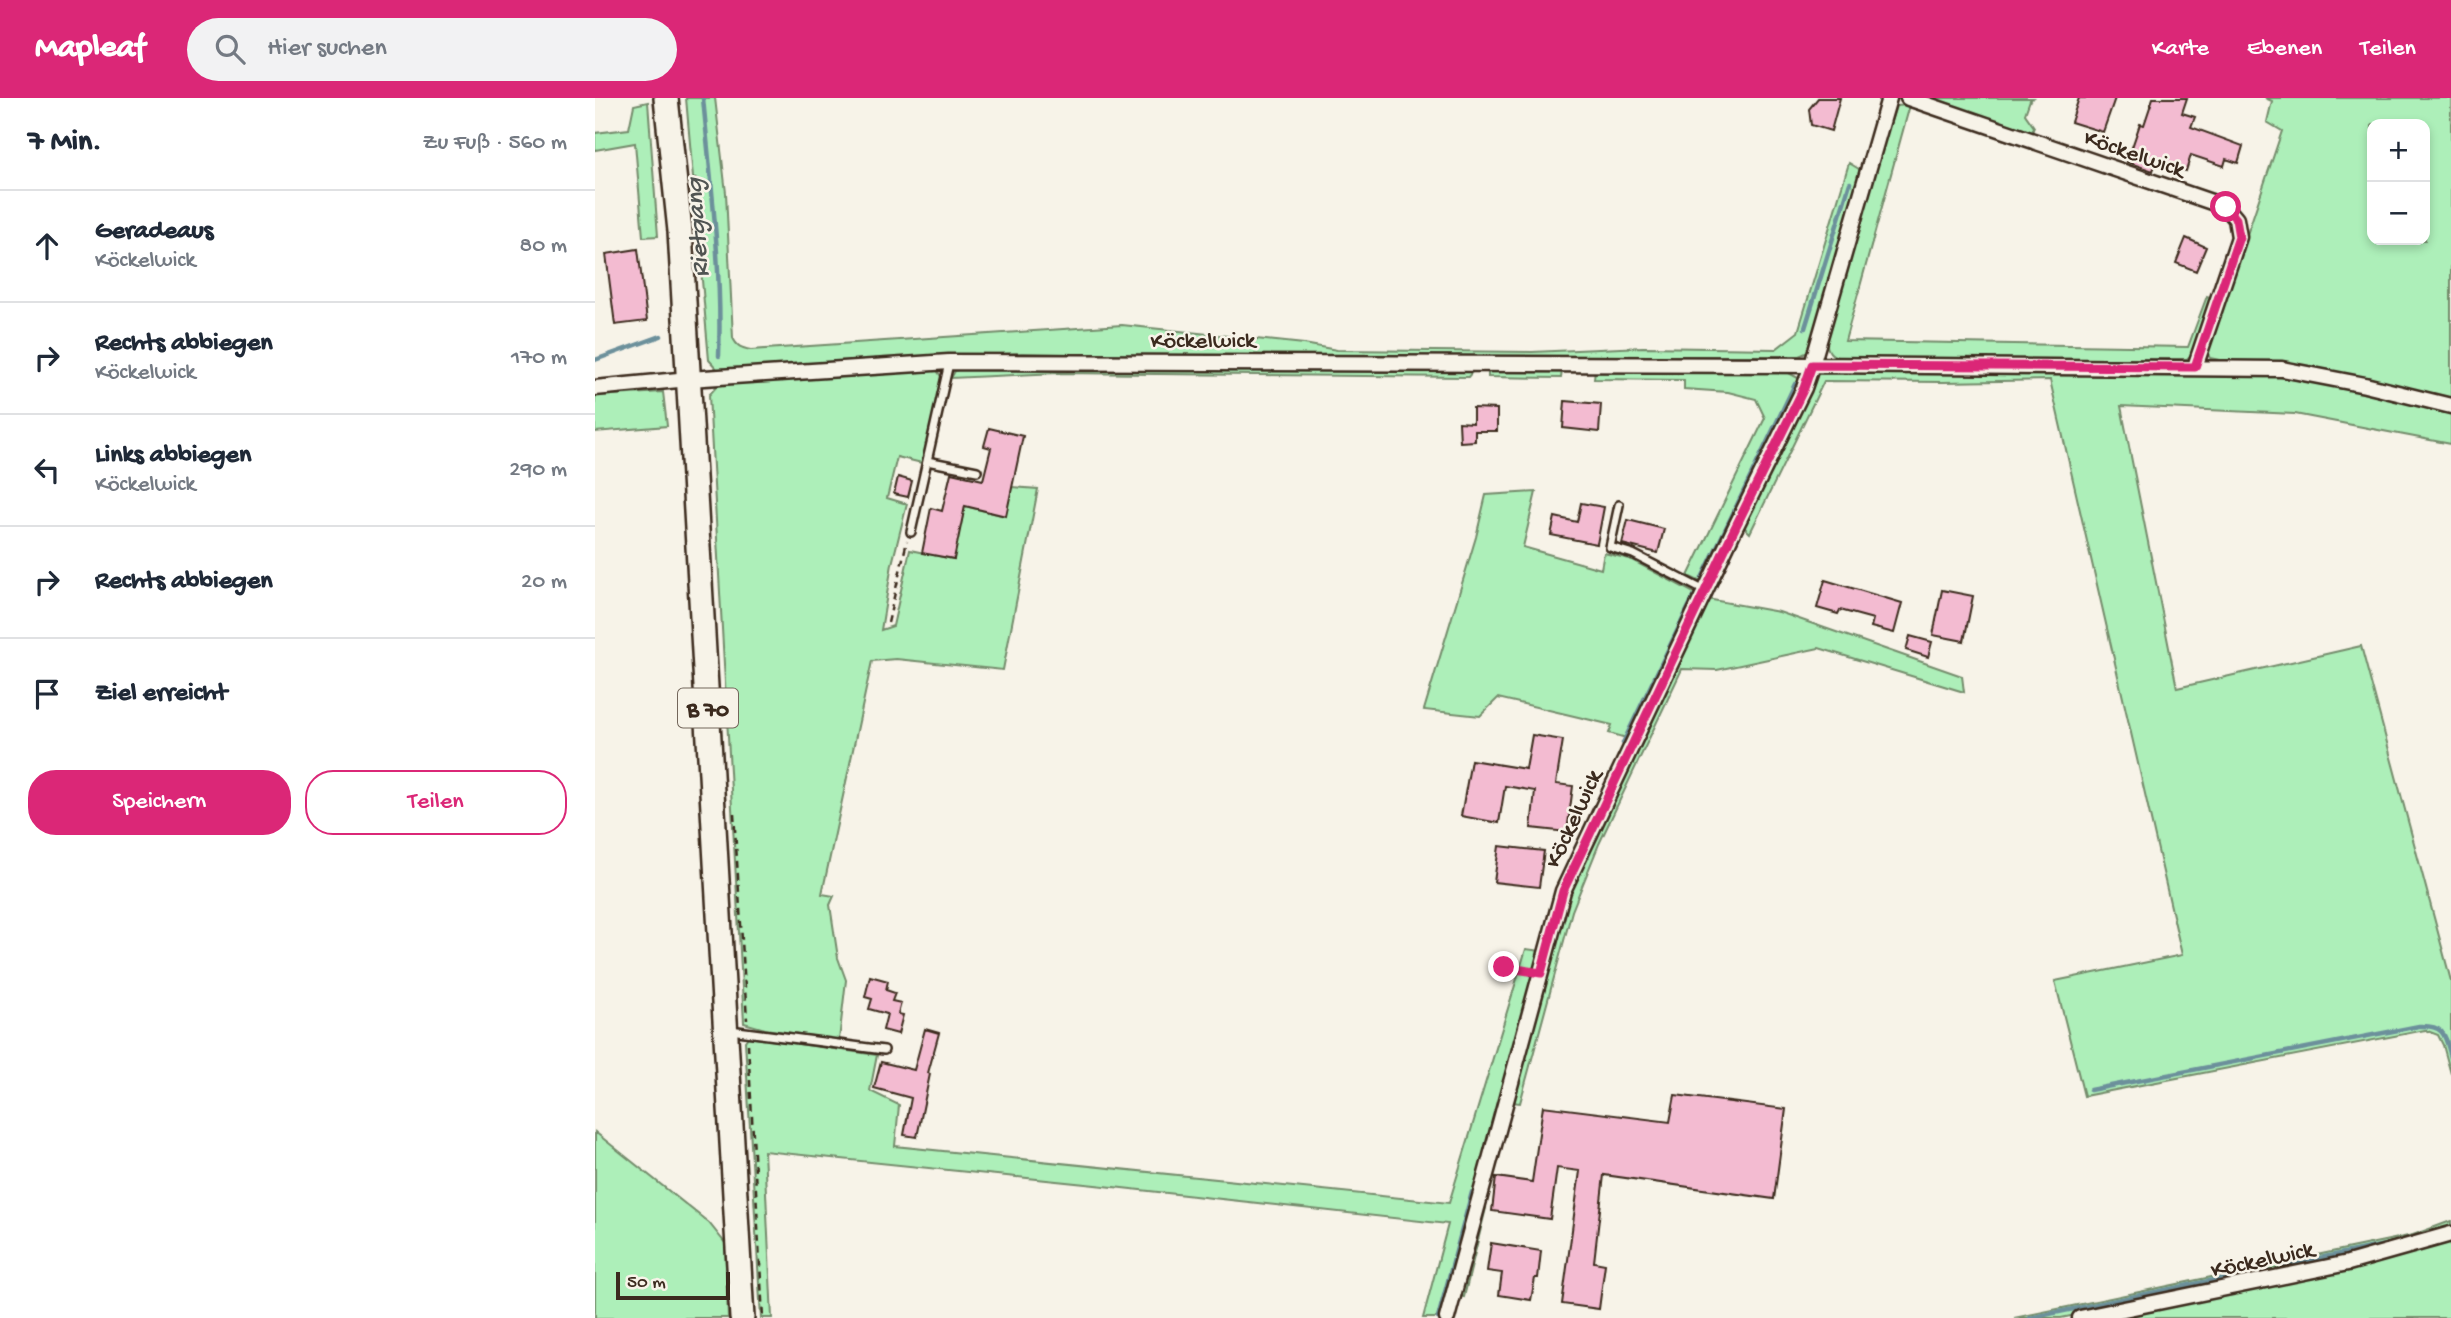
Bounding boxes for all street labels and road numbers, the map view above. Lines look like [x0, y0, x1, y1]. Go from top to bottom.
street label: Köckelwick [2080, 125, 2190, 187]
street label: Köckelwick [1151, 328, 1258, 357]
road number: B 70 [678, 688, 738, 728]
street label: Köckelwick [1540, 764, 1611, 873]
street label: Köckelwick [2208, 1236, 2319, 1287]

